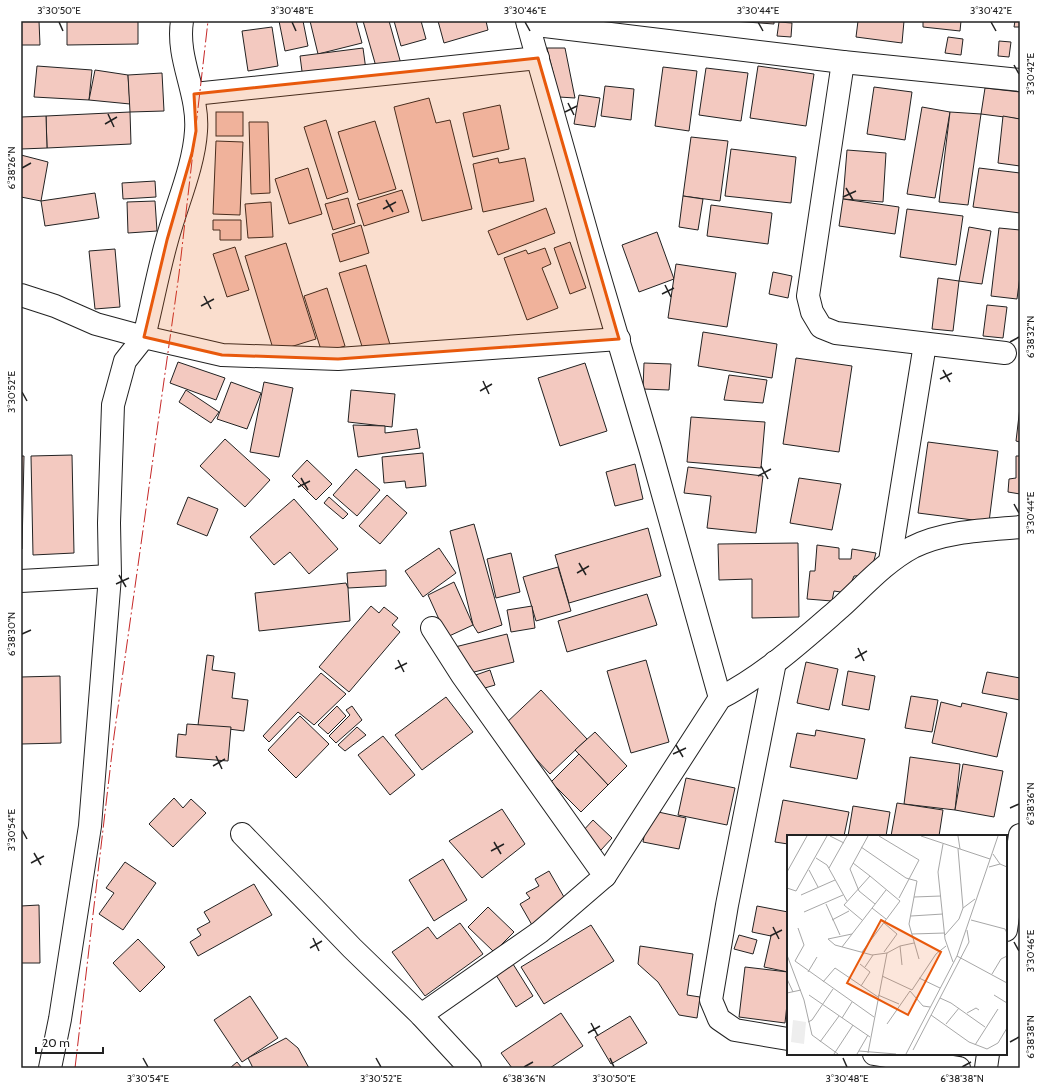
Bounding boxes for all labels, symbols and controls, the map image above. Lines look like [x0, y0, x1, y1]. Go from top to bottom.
text: 3°30'50"E [37, 4, 81, 17]
text: 3°30'48"E [271, 4, 314, 17]
text: 3°30'46"E [504, 4, 547, 17]
text: 3°30'44"E [737, 4, 780, 17]
text: 3°30'42"E [970, 4, 1012, 17]
text: 3°30'42"E [1024, 53, 1037, 95]
text: 6°38'26"N [5, 147, 18, 189]
text: 6°38'32"N [1024, 316, 1037, 358]
text: 3°30'52"E [5, 371, 18, 413]
text: 3°30'44"E [1024, 491, 1037, 534]
text: 6°38'30"N [5, 612, 18, 656]
text: 6°38'36"N [1024, 782, 1037, 826]
text: 3°30'54"E [5, 808, 18, 851]
inset map [787, 835, 1007, 1055]
text: 3°30'46"E [1024, 929, 1037, 972]
text: 6°38'38"N [1024, 1015, 1037, 1059]
scale bar [36, 1029, 103, 1055]
text: 20 m [42, 1035, 70, 1050]
text: 3°30'54"E [127, 1072, 170, 1085]
text: 3°30'52"E [360, 1072, 402, 1085]
text: 6°38'36"N [502, 1072, 546, 1085]
text: 3°30'50"E [592, 1072, 636, 1085]
text: 3°30'48"E [826, 1072, 869, 1085]
text: 6°38'38"N [940, 1072, 984, 1085]

